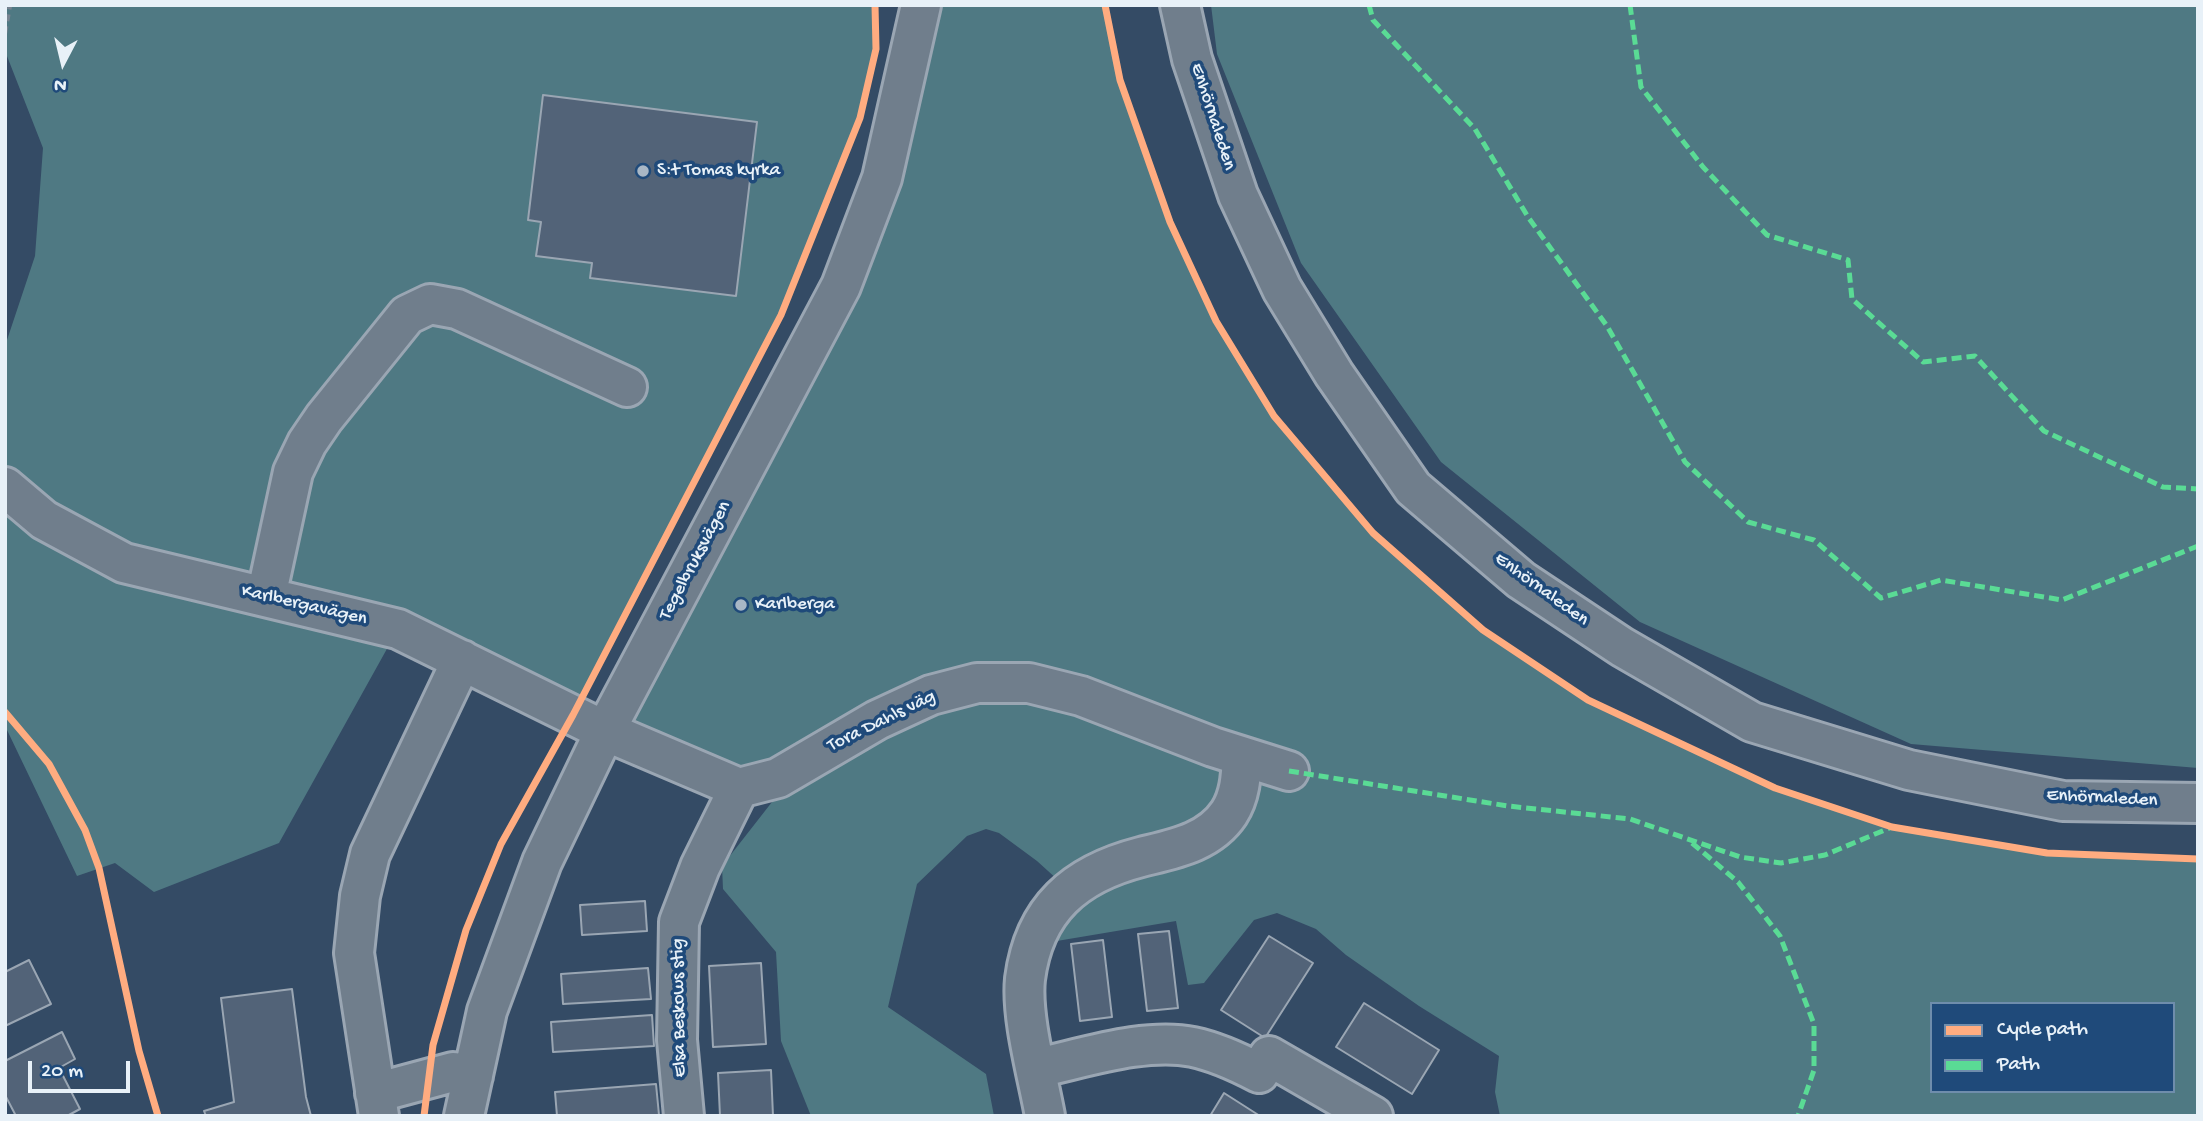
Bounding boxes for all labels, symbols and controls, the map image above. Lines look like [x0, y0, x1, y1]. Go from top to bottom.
north arrow [28, 28, 98, 98]
street label: Enhörnaleden [1184, 61, 1240, 173]
text: N [53, 72, 68, 97]
place label: S:t Tomas kyrka [657, 160, 780, 182]
marker: S:t Tomas kyrka [635, 163, 651, 179]
street label: Tegelbruksvägen [655, 498, 737, 624]
street label: Enhörnaleden [1489, 548, 1593, 632]
street label: Karlbergavägen [239, 580, 369, 632]
place label: Karlberga [755, 594, 835, 616]
marker: Karlberga [733, 597, 749, 613]
street label: Tora Dahls väg [824, 686, 940, 758]
street label: Enhörnaleden [2046, 785, 2158, 813]
street label: Elsa Beskows stig [667, 938, 693, 1078]
legend [1930, 1002, 2175, 1093]
text: Cycle path [1997, 1018, 2088, 1043]
scale bar [32, 1048, 133, 1092]
text: Path [1997, 1053, 2040, 1078]
text: 20 m [41, 1060, 83, 1085]

